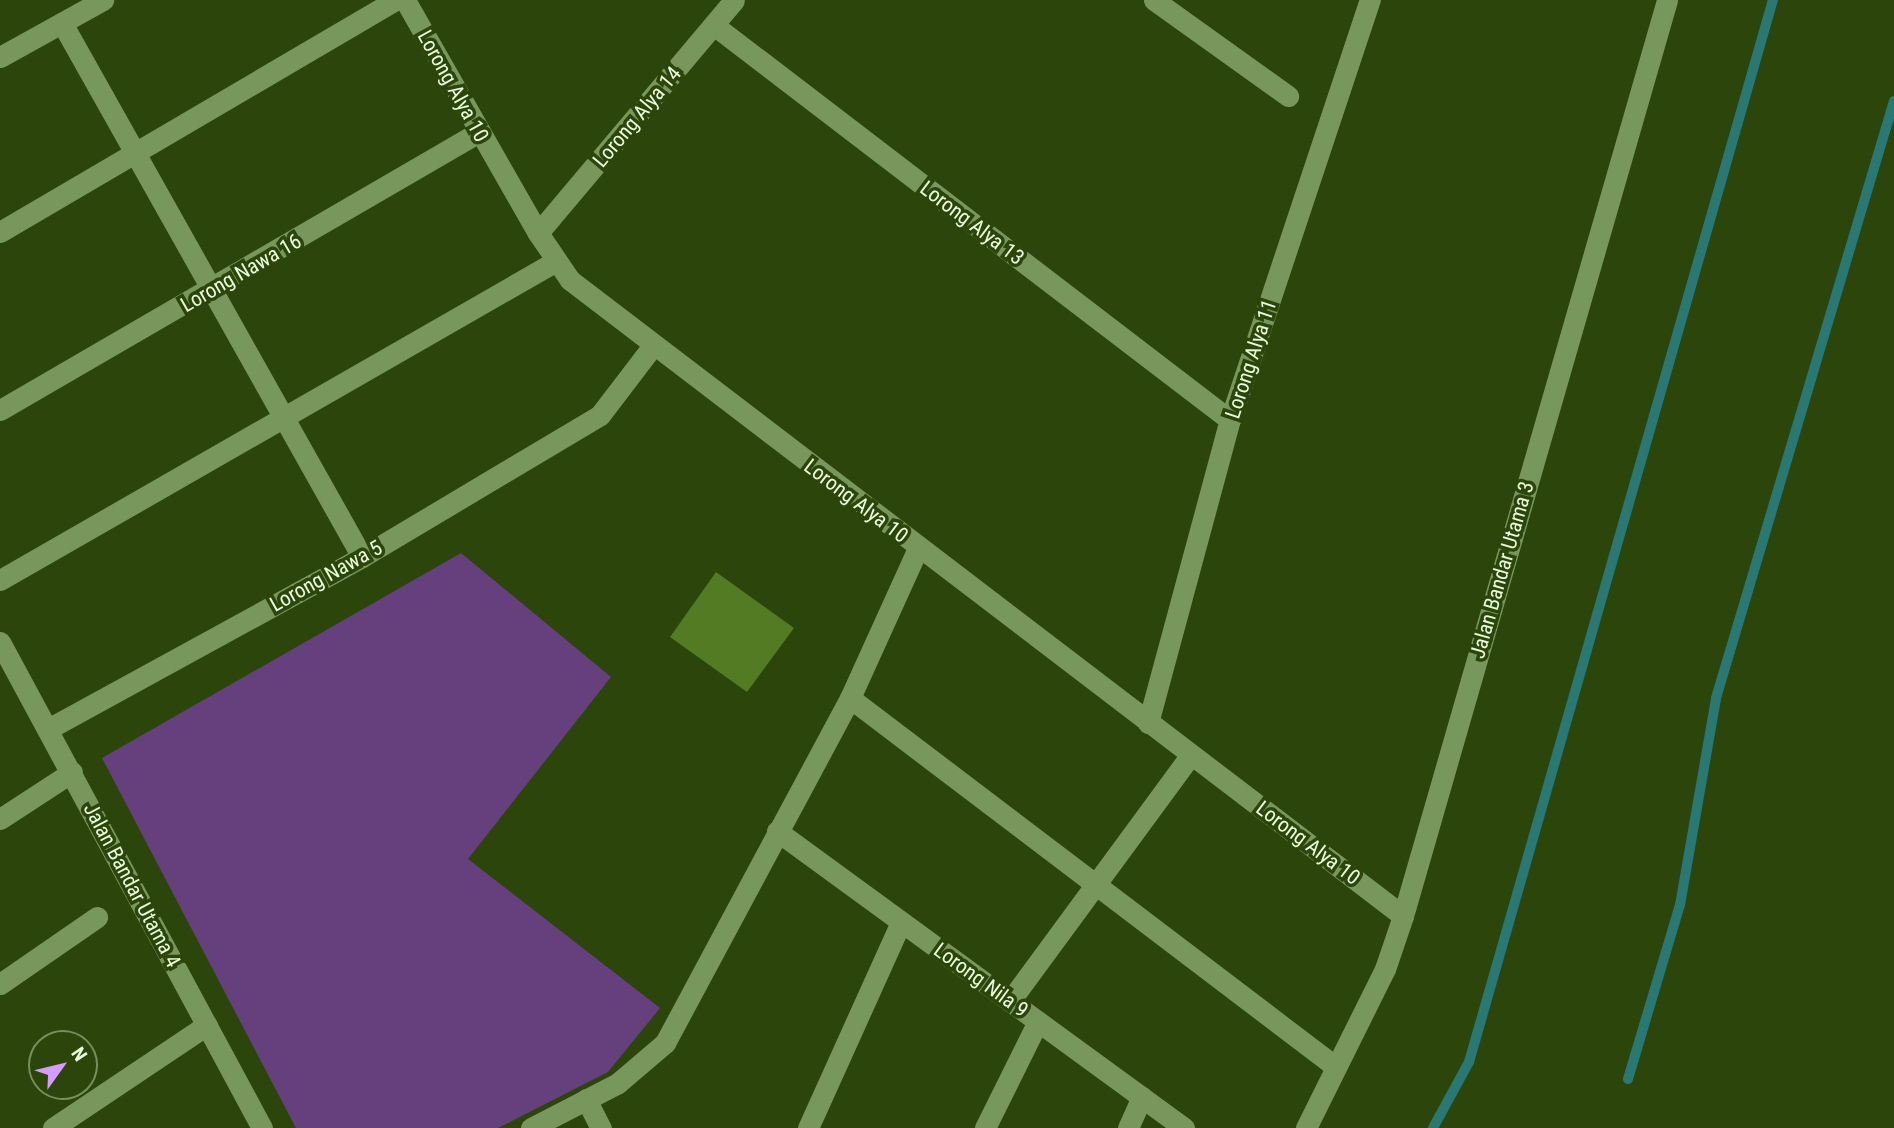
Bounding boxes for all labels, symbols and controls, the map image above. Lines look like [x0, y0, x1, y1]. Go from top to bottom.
street label: Lorong Alya 10 [412, 26, 494, 146]
street label: Lorong Alya 14 [588, 62, 686, 172]
street label: Lorong Alya 13 [915, 176, 1029, 270]
street label: Lorong Nawa 16 [176, 228, 306, 318]
street label: Lorong Alya 11 [1220, 296, 1282, 422]
street label: Lorong Alya 10 [799, 454, 913, 548]
street label: Jalan Bandar Utama 3 [1465, 479, 1539, 661]
street label: Lorong Nawa 5 [265, 535, 387, 617]
street label: Lorong Alya 10 [1251, 796, 1365, 890]
street label: Jalan Bandar Utama 4 [78, 798, 186, 972]
street label: Lorong Nila 9 [929, 937, 1033, 1023]
north arrow [28, 1030, 98, 1100]
text: N [66, 1043, 92, 1065]

